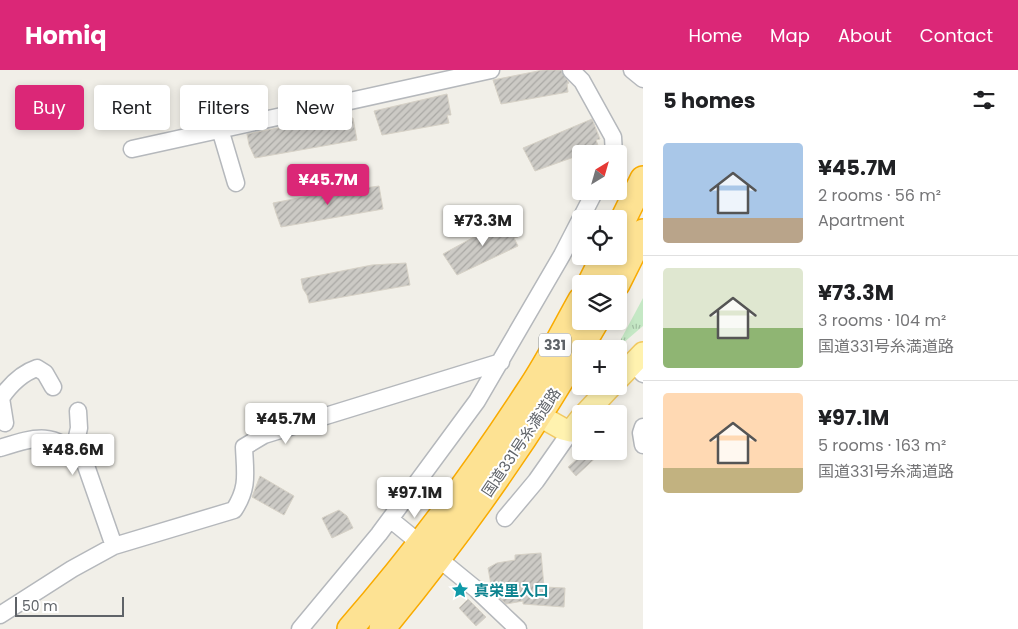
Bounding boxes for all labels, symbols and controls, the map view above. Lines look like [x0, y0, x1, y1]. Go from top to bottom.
text: Homiq [25, 19, 107, 52]
text: Home [688, 23, 742, 48]
text: Map [770, 23, 810, 48]
text: About [838, 23, 892, 48]
text: Contact [920, 23, 993, 48]
chip: Buy [15, 85, 84, 130]
chip: Rent [94, 85, 170, 130]
chip: Filters [180, 85, 268, 130]
chip: New [278, 85, 352, 130]
text: 5 homes [663, 86, 756, 115]
icon: filters [970, 86, 998, 114]
north arrow [572, 145, 628, 200]
map controls [572, 145, 627, 460]
text: ¥45.7M [818, 153, 896, 182]
icon: home [703, 163, 763, 223]
pin: ¥45.7M [287, 164, 369, 206]
text: ¥45.7M [298, 168, 358, 191]
text: 2 rooms · 56 m² [818, 184, 941, 207]
pin: ¥73.3M [442, 204, 524, 247]
text: ¥73.3M [454, 209, 512, 232]
text: Apartment [818, 209, 905, 232]
button: locate [572, 210, 627, 265]
button: layers [572, 275, 627, 330]
text: ¥73.3M [818, 278, 894, 307]
icon: home [703, 288, 763, 348]
text: 3 rooms · 104 m² [818, 309, 946, 332]
road number: 331 [539, 334, 571, 356]
text: 国道331号糸満道路 [818, 335, 954, 358]
button: + [572, 340, 627, 395]
street label: 国道331号糸満道路 [477, 383, 565, 501]
pin: ¥45.7M [245, 402, 327, 445]
text: ¥97.1M [818, 403, 889, 432]
button: − [572, 405, 627, 460]
text: ¥45.7M [256, 407, 316, 430]
icon: home [703, 413, 763, 473]
pin: ¥48.6M [32, 434, 114, 476]
text: 5 rooms · 163 m² [818, 434, 946, 457]
text: ¥48.6M [42, 438, 104, 461]
text: 国道331号糸満道路 [818, 460, 954, 483]
pin: ¥97.1M [374, 476, 456, 519]
text: ¥97.1M [388, 481, 442, 504]
place icon: 真栄里入口 [450, 580, 470, 600]
place label: 真栄里入口 [474, 580, 549, 601]
scale bar [15, 594, 124, 617]
text: 50 m [22, 596, 58, 616]

